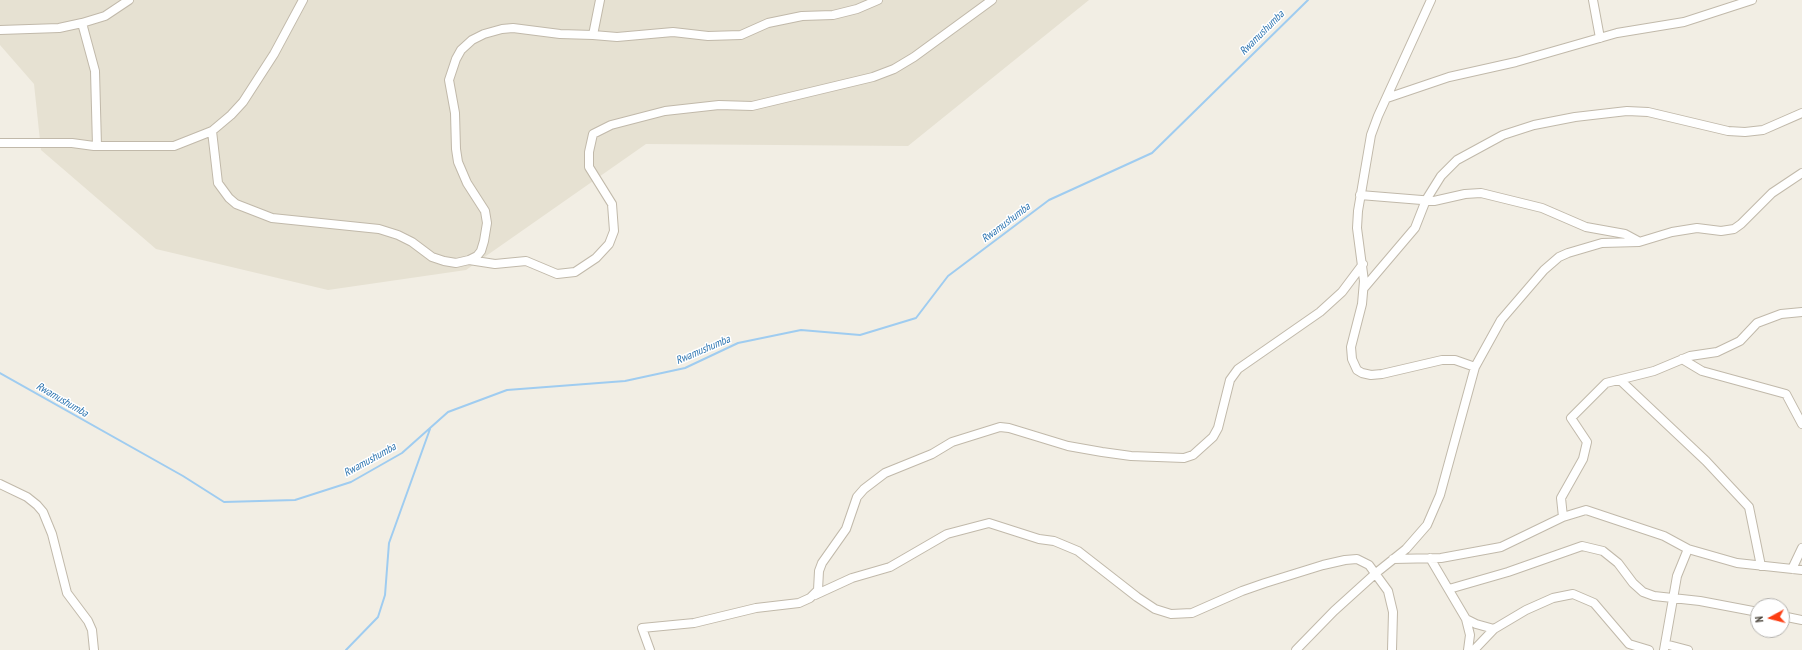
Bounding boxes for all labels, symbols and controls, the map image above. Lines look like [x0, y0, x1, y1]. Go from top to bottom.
water label: Rwamushumba [1237, 8, 1287, 58]
water label: Rwamushumba [979, 200, 1033, 246]
water label: Rwamushumba [674, 333, 732, 367]
water label: Rwamushumba [34, 380, 90, 420]
water label: Rwamushumba [342, 440, 398, 480]
north arrow [1750, 598, 1790, 638]
text: N [1752, 616, 1766, 623]

